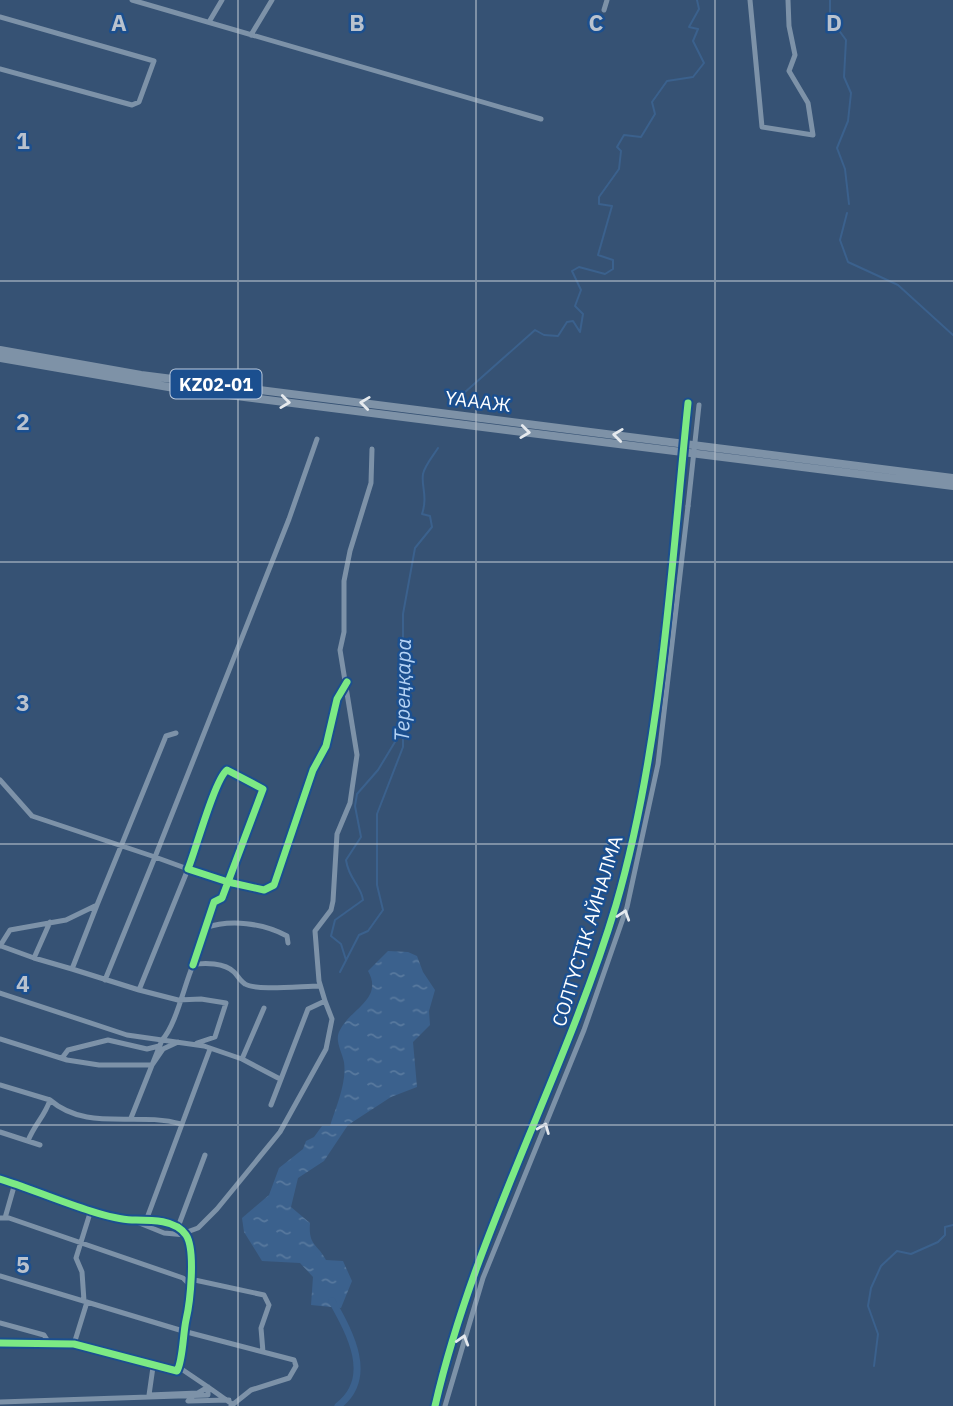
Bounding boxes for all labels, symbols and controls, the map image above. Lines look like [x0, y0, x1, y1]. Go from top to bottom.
text: A [111, 7, 127, 37]
text: B [349, 7, 365, 37]
text: C [589, 7, 604, 37]
text: D [826, 7, 842, 37]
text: 1 [16, 125, 30, 155]
road number: KZ02-01 [170, 370, 262, 398]
street label: ҮАААЖ [444, 385, 512, 417]
one-way arrow [279, 395, 291, 410]
one-way arrow [360, 395, 371, 410]
text: 2 [16, 406, 30, 436]
one-way arrow [520, 425, 531, 440]
one-way arrow [612, 427, 624, 442]
water label: Тереңқара [387, 638, 417, 742]
text: 3 [16, 687, 30, 717]
street label: СОЛТҮСТІК АЙНАЛМА [547, 833, 627, 1029]
one-way arrow [615, 909, 630, 921]
text: 4 [16, 968, 30, 998]
one-way arrow [536, 1122, 550, 1135]
text: 5 [16, 1249, 30, 1279]
one-way arrow [455, 1335, 470, 1347]

